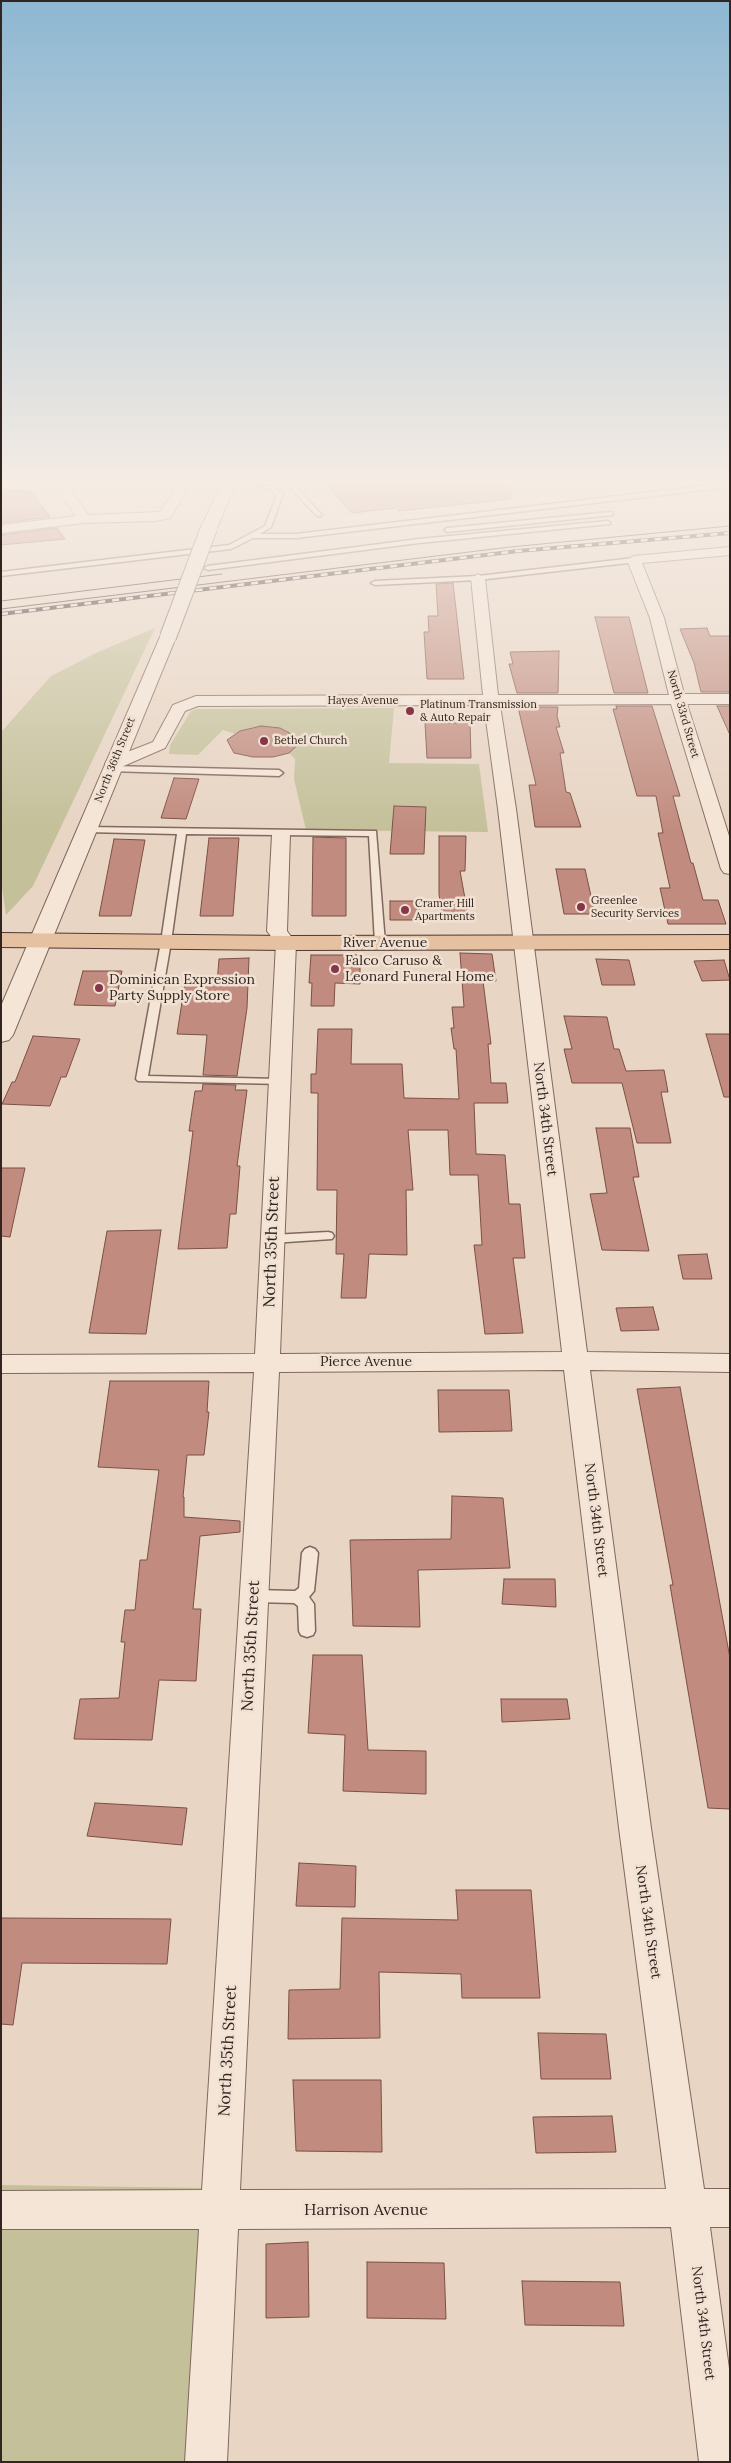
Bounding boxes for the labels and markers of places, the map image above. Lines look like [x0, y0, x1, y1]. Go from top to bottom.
place label: Platinum Transmission & Auto Repair [420, 698, 537, 724]
marker: Platinum Transmission & Auto Repair [404, 705, 416, 717]
place label: Bethel Church [274, 734, 347, 748]
marker: Bethel Church [258, 735, 270, 747]
place label: Greenlee Security Services [591, 894, 679, 920]
place label: Cramer Hill Apartments [415, 897, 475, 923]
marker: Greenlee Security Services [575, 901, 587, 913]
marker: Cramer Hill Apartments [399, 904, 411, 916]
place label: Falco Caruso & Leonard Funeral Home [345, 953, 494, 986]
marker: Falco Caruso & Leonard Funeral Home [329, 963, 341, 975]
place label: Dominican Expression Party Supply Store [109, 972, 255, 1004]
marker: Dominican Expression Party Supply Store [93, 982, 105, 994]

